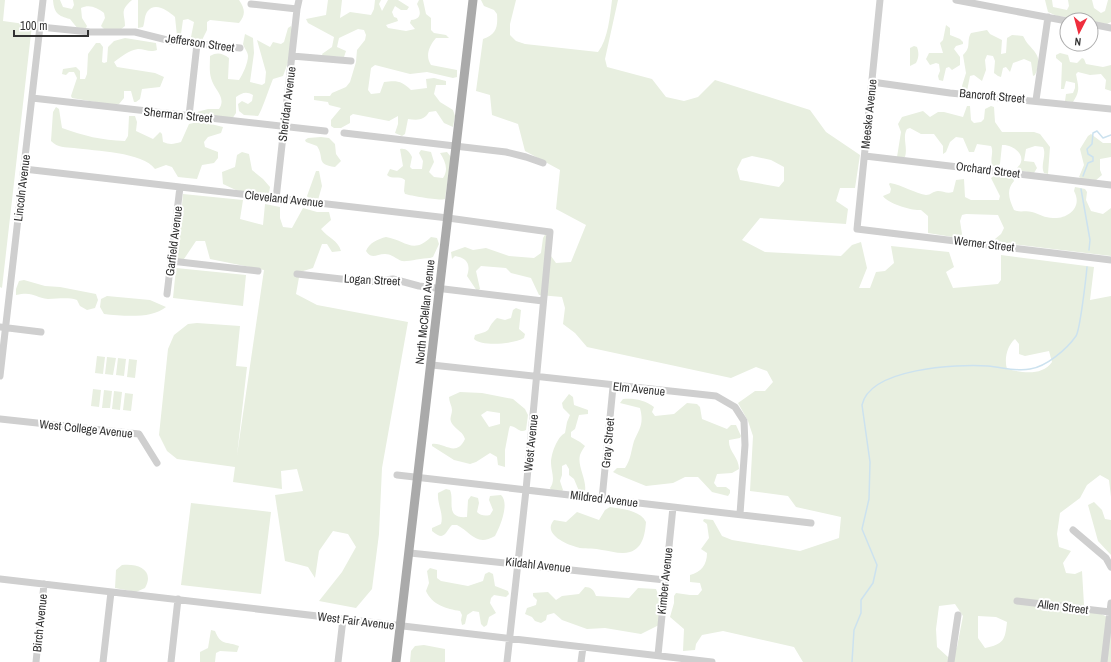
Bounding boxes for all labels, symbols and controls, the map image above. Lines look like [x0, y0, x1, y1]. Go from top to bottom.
scale bar [14, 12, 88, 38]
north arrow [1059, 12, 1099, 52]
text: 100 m [20, 18, 47, 34]
street label: Jefferson Street [165, 30, 236, 56]
text: N [1074, 35, 1082, 49]
street label: Sheridan Avenue [274, 66, 300, 142]
street label: Meeske Avenue [857, 78, 881, 150]
street label: Bancroft Street [959, 85, 1026, 107]
street label: Sherman Street [143, 103, 213, 127]
street label: Lincoln Avenue [10, 154, 34, 222]
street label: Orchard Street [955, 158, 1021, 182]
street label: Cleveland Avenue [244, 187, 324, 211]
street label: Garfield Avenue [162, 205, 186, 277]
street label: Werner Street [953, 232, 1016, 256]
street label: North McClellan Avenue [412, 259, 438, 365]
street label: Logan Street [343, 271, 401, 289]
street label: Elm Avenue [612, 378, 666, 400]
street label: West Avenue [520, 413, 542, 473]
street label: West College Avenue [39, 416, 133, 442]
street label: Gray Street [598, 417, 618, 469]
street label: Mildred Avenue [569, 487, 639, 511]
street label: Kimber Avenue [654, 547, 676, 615]
street label: Kildahl Avenue [505, 554, 571, 576]
street label: Birch Avenue [29, 593, 51, 653]
street label: Allen Street [1036, 596, 1089, 618]
street label: West Fair Avenue [317, 608, 395, 634]

